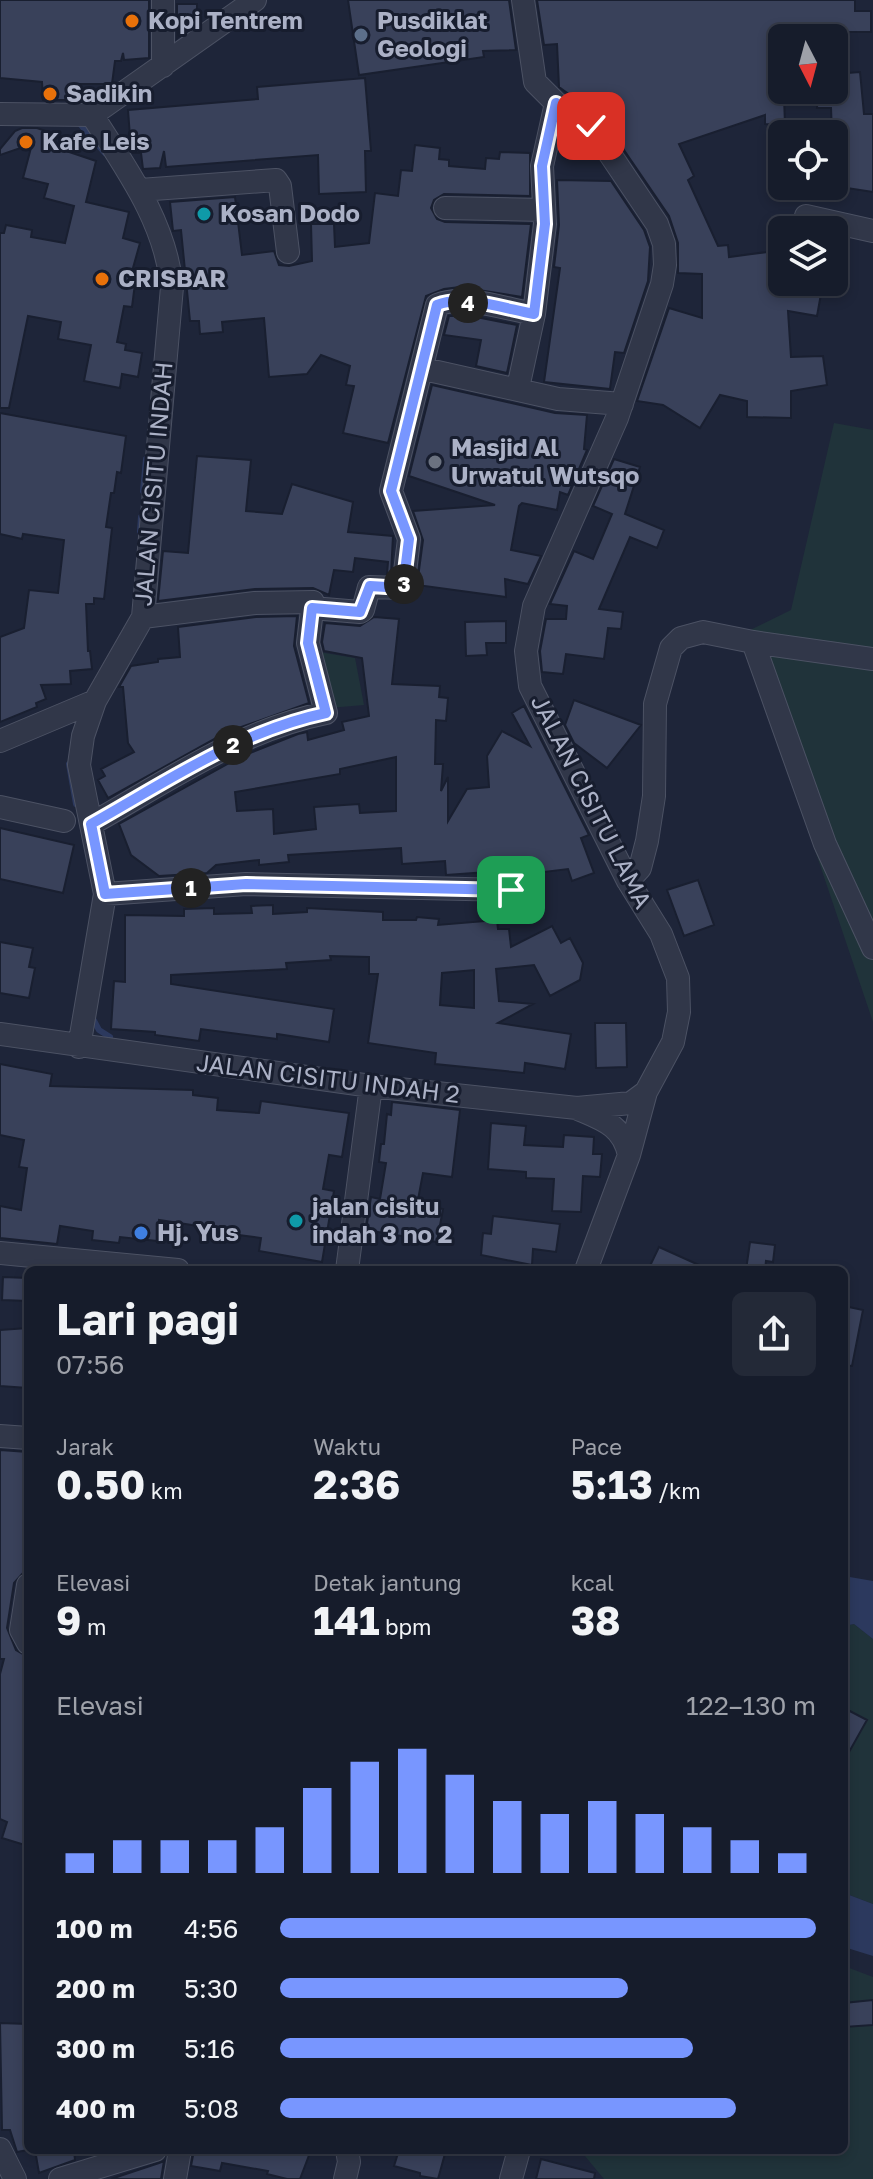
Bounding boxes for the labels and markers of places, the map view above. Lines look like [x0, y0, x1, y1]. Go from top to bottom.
place label: Kopi Tentrem [148, 5, 303, 34]
place label: Pusdiklat Geologi [377, 5, 488, 62]
marker: Kopi Tentrem [123, 12, 141, 30]
marker: Pusdiklat Geologi [352, 26, 370, 44]
place label: Sadikin [66, 78, 152, 107]
marker: Sadikin [41, 85, 59, 103]
pin [557, 92, 625, 160]
place label: Kafe Leis [42, 126, 150, 155]
marker: Kafe Leis [17, 133, 35, 151]
place label: Kosan Dodo [220, 198, 360, 227]
marker: Kosan Dodo [195, 205, 213, 223]
place label: CRISBAR [118, 263, 226, 292]
marker: CRISBAR [93, 270, 111, 288]
pin: 4 [448, 283, 488, 323]
place label: Masjid Al Urwatul Wutsqo [451, 432, 640, 489]
marker: Masjid Al Urwatul Wutsqo [426, 453, 444, 471]
pin: 3 [384, 564, 424, 604]
pin: 2 [213, 725, 253, 765]
pin [477, 856, 545, 924]
pin: 1 [171, 868, 211, 908]
place label: jalan cisitu indah 3 no 2 [311, 1191, 453, 1248]
marker: jalan cisitu indah 3 no 2 [287, 1212, 305, 1230]
place label: Hj. Yus [157, 1217, 239, 1246]
marker: Hj. Yus [132, 1224, 150, 1242]

